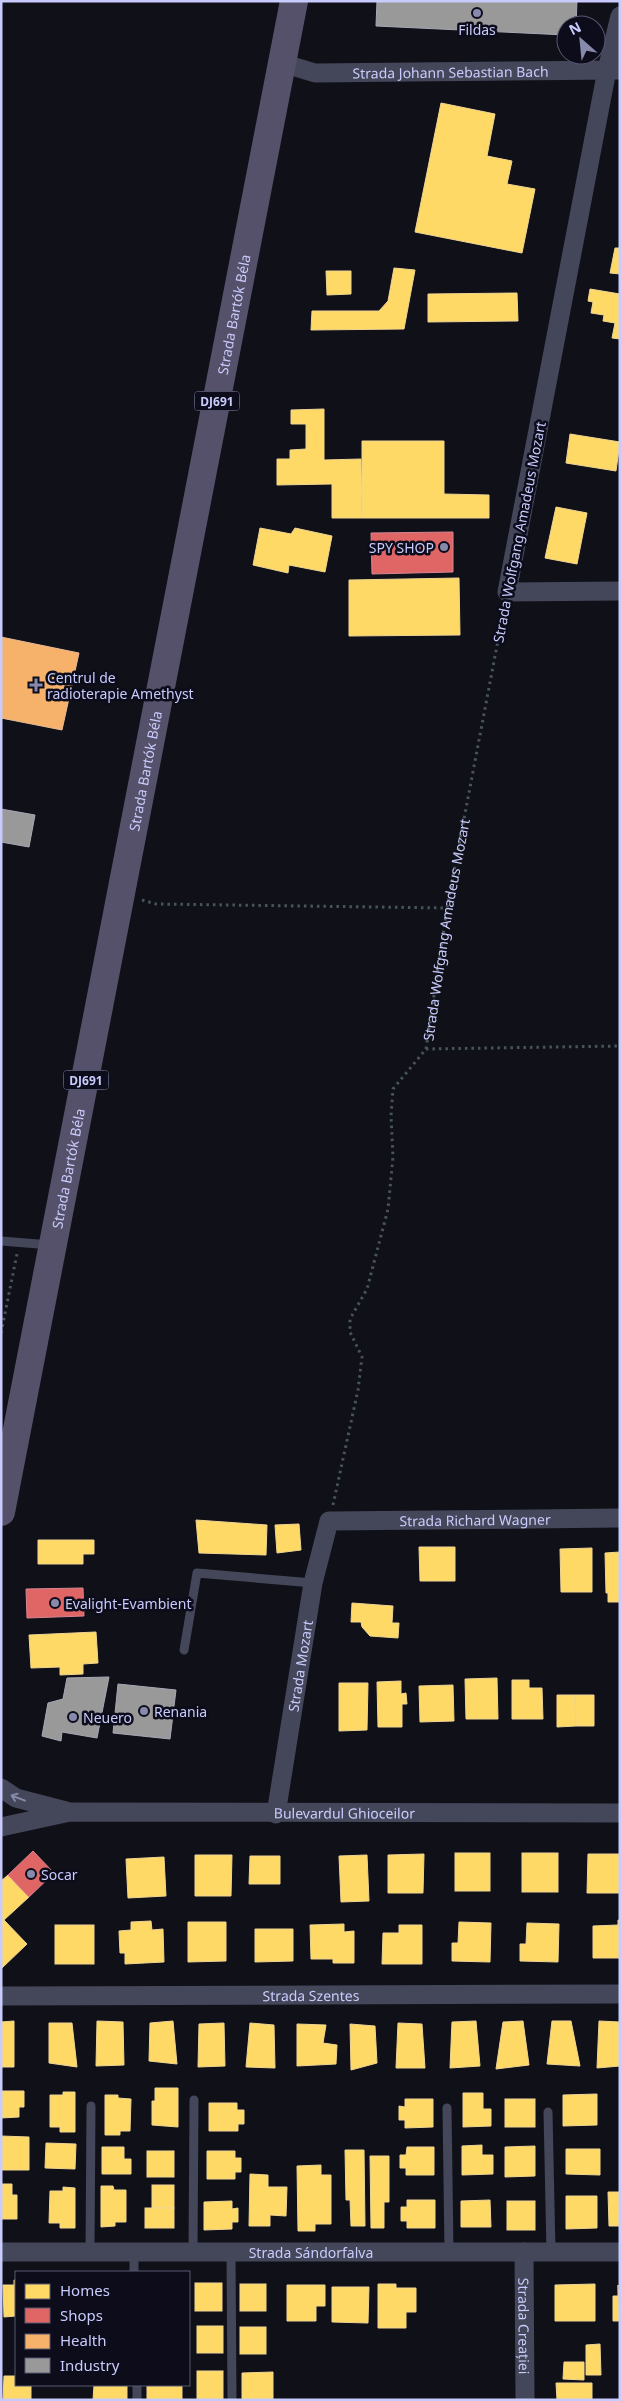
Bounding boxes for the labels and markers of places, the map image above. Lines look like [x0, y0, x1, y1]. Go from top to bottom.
marker: Fildas [471, 7, 483, 19]
place label: Fildas [458, 20, 496, 39]
place label: SPY SHOP [369, 538, 434, 557]
marker: SPY SHOP [438, 541, 450, 553]
place label: Centrul de radioterapie Amethyst [47, 668, 194, 703]
marker: Centrul de radioterapie Amethyst [29, 678, 43, 692]
place label: Evalight-Evambient [65, 1594, 191, 1613]
marker: Evalight-Evambient [49, 1597, 61, 1609]
place label: Renania [154, 1702, 207, 1721]
marker: Renania [138, 1705, 150, 1717]
place label: Neuero [83, 1708, 132, 1727]
marker: Neuero [67, 1711, 79, 1723]
place label: Socar [41, 1865, 78, 1884]
marker: Socar [25, 1868, 37, 1880]

